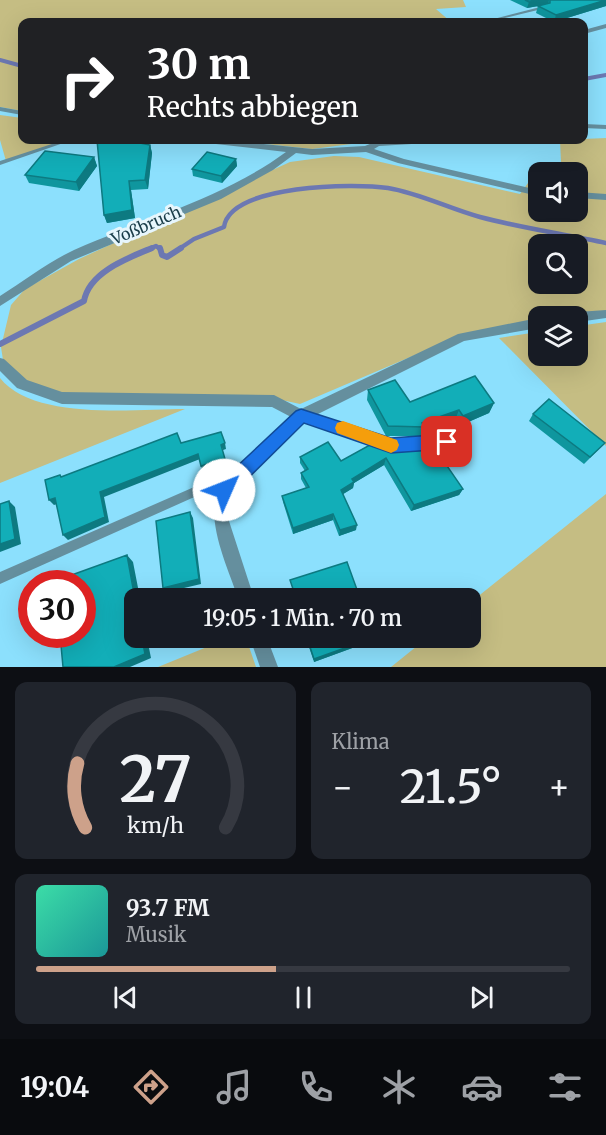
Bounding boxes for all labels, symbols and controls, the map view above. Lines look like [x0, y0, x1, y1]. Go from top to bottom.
text: 30 m [147, 38, 251, 90]
icon: right [48, 42, 126, 120]
text: Rechts abbiegen [147, 90, 359, 124]
map controls [528, 162, 588, 366]
button: sound [528, 162, 588, 222]
street label: Voßbruch [107, 201, 184, 249]
button: search [528, 234, 588, 294]
button: layers [528, 306, 588, 366]
pin [421, 416, 472, 467]
icon: arrive [430, 425, 463, 458]
position arrow [192, 458, 256, 522]
speed limit sign: 30 [18, 570, 96, 648]
text: 19:05 · 1 Min. · 70 m [203, 604, 402, 632]
text: Klima [332, 729, 389, 754]
text: 27 [119, 741, 191, 819]
text: 21.5° [400, 759, 502, 815]
text: − [332, 767, 354, 808]
text: + [548, 767, 570, 808]
text: km/h [127, 812, 184, 839]
text: 93.7 FM [126, 894, 209, 922]
text: Musik [126, 922, 186, 947]
icon: previous [109, 981, 142, 1014]
icon: pause [287, 981, 320, 1014]
icon: next [465, 981, 498, 1014]
icon: directions [130, 1066, 172, 1108]
icon: music [213, 1066, 255, 1108]
icon: phone [295, 1066, 337, 1108]
icon: climate [378, 1066, 420, 1108]
icon: car [461, 1066, 503, 1108]
icon: filters [544, 1066, 586, 1108]
text: 19:04 [20, 1070, 89, 1104]

